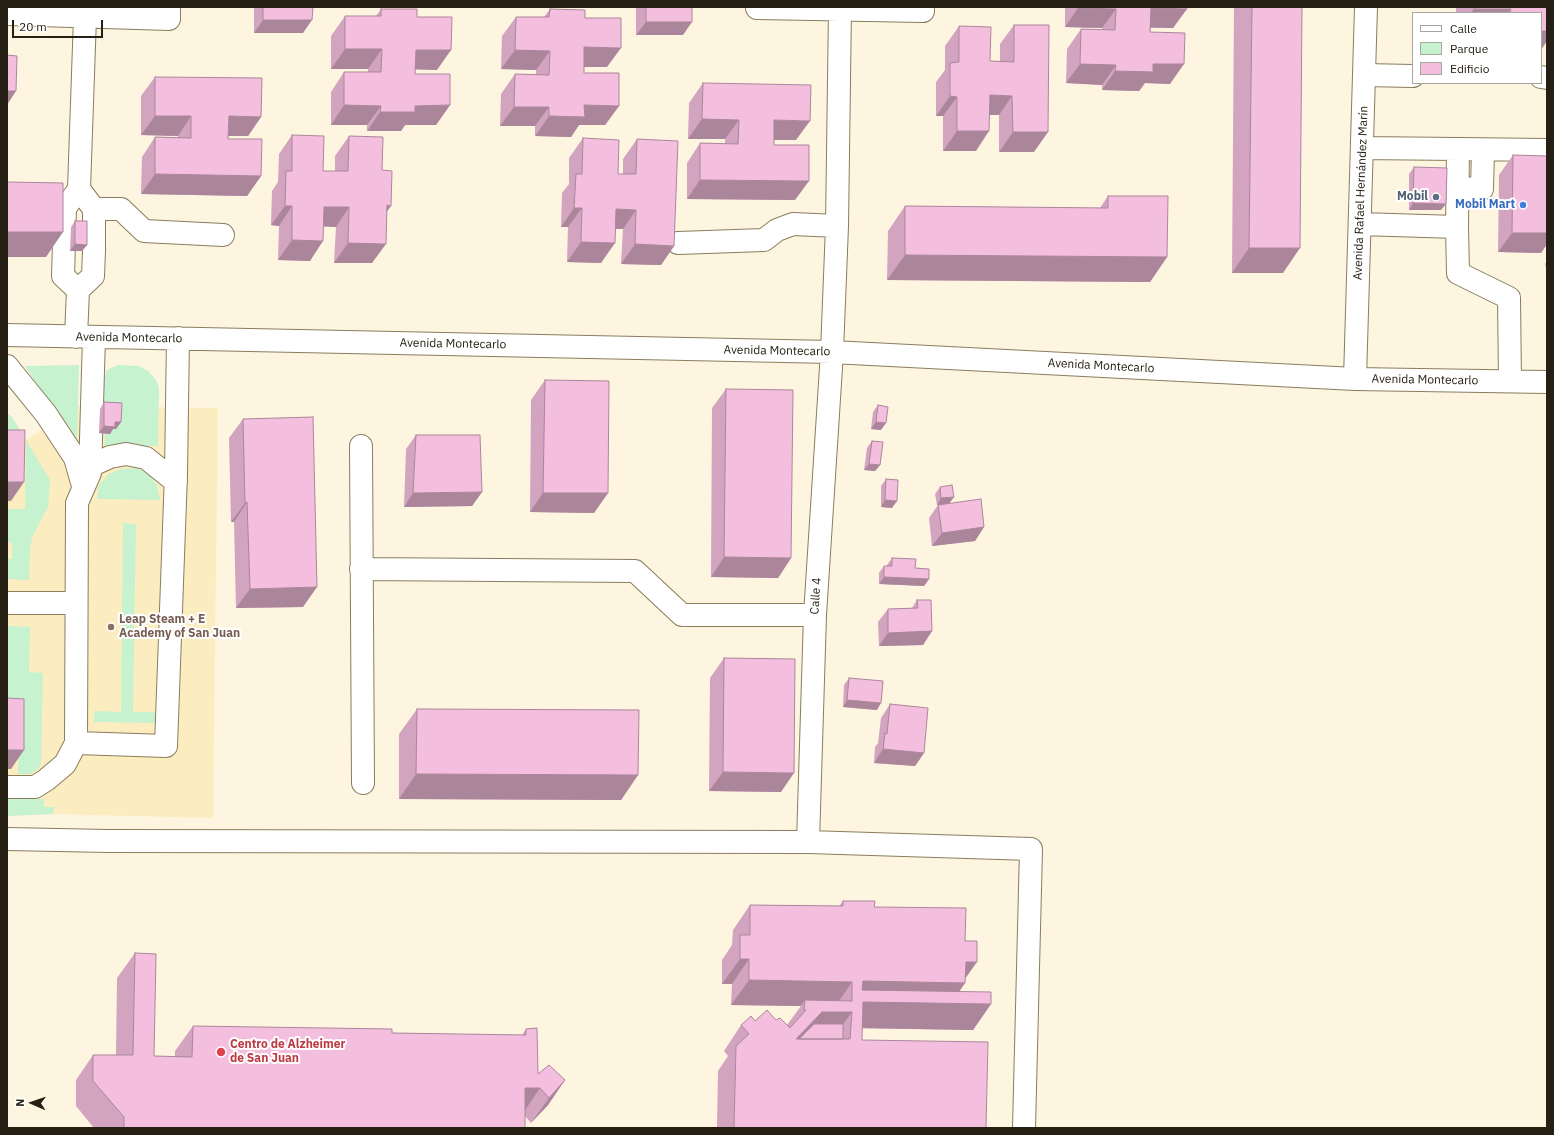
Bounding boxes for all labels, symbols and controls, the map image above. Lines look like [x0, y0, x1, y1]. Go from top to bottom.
scale bar [14, 12, 105, 38]
legend [1412, 12, 1542, 84]
text: 20 m [19, 19, 47, 34]
text: Calle [1450, 21, 1477, 36]
text: Parque [1450, 41, 1488, 56]
text: Edificio [1450, 61, 1489, 76]
street label: Avenida Rafael Hernández Marín [1351, 106, 1371, 280]
place label: Mobil [1397, 190, 1428, 204]
marker: Mobil [1431, 192, 1441, 202]
place label: Mobil Mart [1455, 198, 1515, 212]
marker: Mobil Mart [1518, 200, 1528, 210]
street label: Avenida Montecarlo [76, 330, 182, 346]
street label: Avenida Montecarlo [400, 336, 506, 352]
street label: Avenida Montecarlo [724, 343, 830, 359]
street label: Avenida Montecarlo [1047, 356, 1155, 376]
street label: Avenida Montecarlo [1372, 372, 1478, 388]
street label: Calle 4 [808, 577, 824, 615]
place label: Leap Steam + E Academy of San Juan [119, 613, 240, 641]
marker: Leap Steam + E Academy of San Juan [106, 622, 116, 632]
place label: Centro de Alzheimer de San Juan [230, 1038, 345, 1066]
marker: Centro de Alzheimer de San Juan [215, 1046, 227, 1058]
north arrow [12, 1083, 52, 1123]
text: N [13, 1098, 27, 1107]

